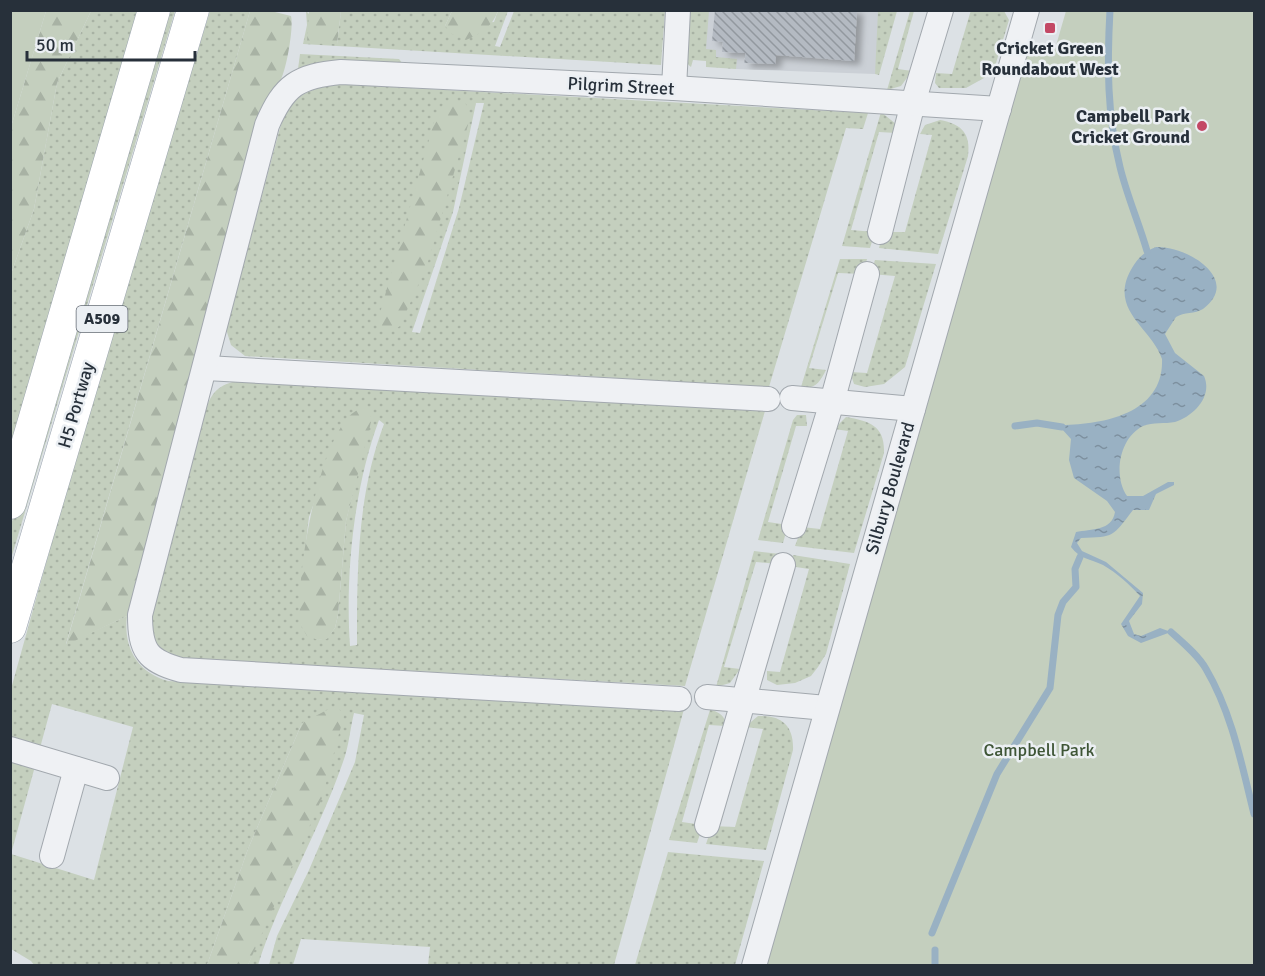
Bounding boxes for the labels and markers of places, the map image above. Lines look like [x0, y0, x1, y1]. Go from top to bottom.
marker: Cricket Green Roundabout West [1043, 21, 1057, 35]
place label: Cricket Green Roundabout West [981, 37, 1119, 80]
place label: Campbell Park Cricket Ground [1071, 105, 1191, 148]
marker: Campbell Park Cricket Ground [1195, 119, 1209, 133]

